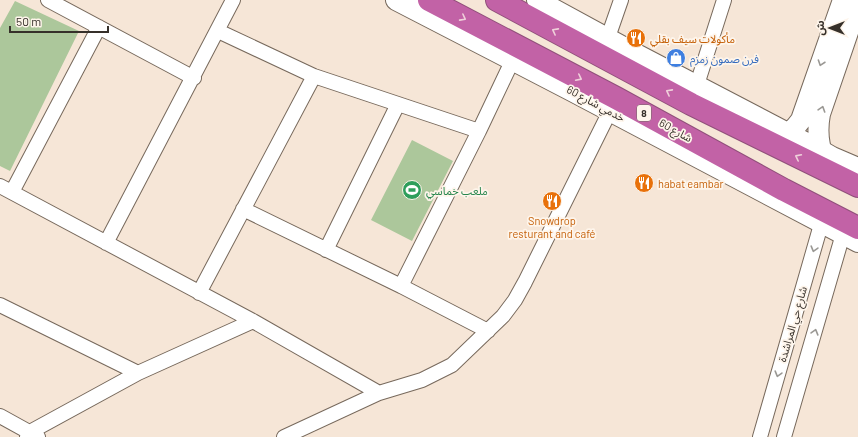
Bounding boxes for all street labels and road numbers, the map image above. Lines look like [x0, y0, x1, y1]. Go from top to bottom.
street label: خدمي شارع 60 [563, 82, 628, 127]
road number: 8 [637, 105, 651, 121]
street label: شارع 60 [656, 116, 695, 146]
street label: شارع حي المراشدة [775, 284, 812, 364]

